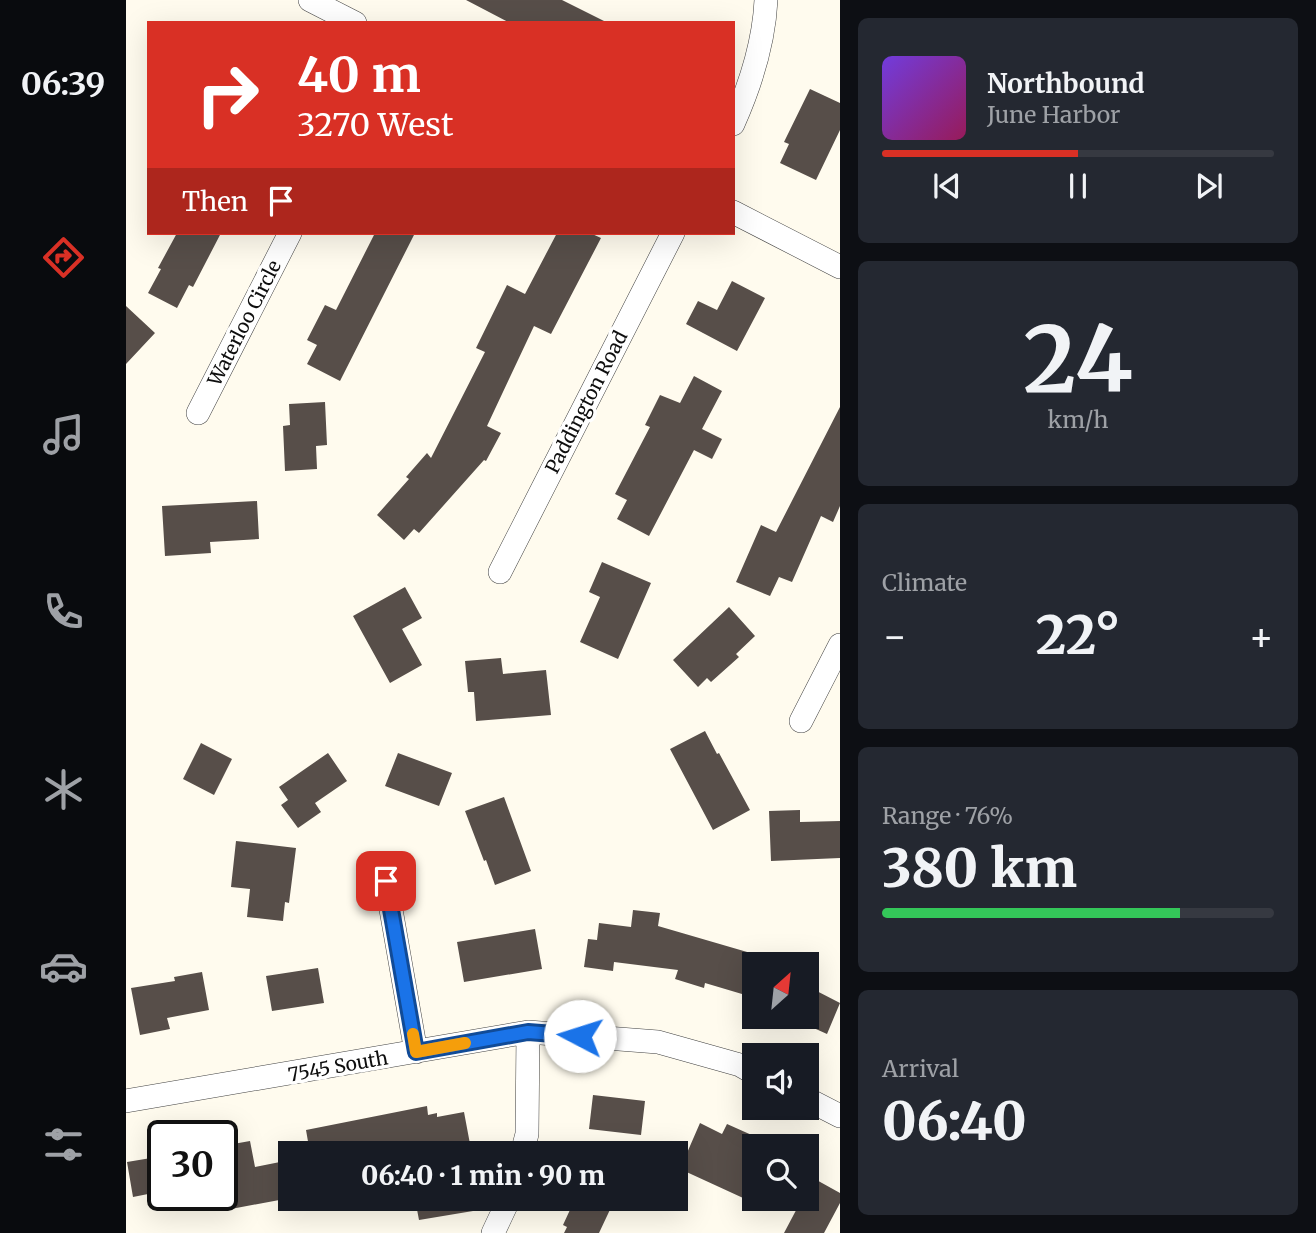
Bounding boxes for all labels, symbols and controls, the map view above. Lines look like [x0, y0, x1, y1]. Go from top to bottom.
text: 40 m [297, 44, 421, 105]
icon: right [182, 49, 273, 140]
text: 06:39 [21, 64, 105, 104]
text: Northbound [987, 67, 1145, 100]
text: June Harbor [987, 100, 1120, 129]
text: 3270 West [297, 105, 453, 145]
icon: previous [928, 167, 966, 205]
icon: pause [1059, 167, 1097, 205]
icon: next [1190, 167, 1228, 205]
icon: arrive [262, 182, 300, 220]
text: Then [182, 185, 248, 218]
icon: directions [39, 233, 88, 282]
street label: Waterloo Circle [202, 256, 286, 391]
text: 24 [1023, 302, 1133, 417]
street label: Paddington Road [540, 327, 632, 477]
text: km/h [1048, 405, 1108, 434]
icon: music [39, 410, 88, 459]
text: Climate [882, 568, 967, 597]
icon: phone [39, 587, 88, 636]
text: 22° [1036, 603, 1120, 668]
text: − [882, 613, 907, 660]
text: + [1249, 613, 1274, 660]
icon: climate [39, 765, 88, 814]
text: Range · 76% [882, 801, 1013, 830]
text: 380 km [882, 836, 1077, 901]
pin [356, 851, 416, 911]
icon: arrive [367, 862, 405, 900]
icon: car [39, 942, 88, 991]
north arrow [742, 952, 819, 1029]
map controls [742, 952, 819, 1211]
position arrow [543, 999, 617, 1073]
button: sound [742, 1043, 819, 1120]
street label: 7545 South [286, 1045, 390, 1087]
text: Arrival [882, 1054, 959, 1083]
text: 06:40 [882, 1089, 1027, 1154]
icon: filters [39, 1120, 88, 1169]
speed limit sign: 30 [147, 1120, 238, 1211]
button: search [742, 1134, 819, 1211]
text: 06:40 · 1 min · 90 m [361, 1159, 605, 1192]

